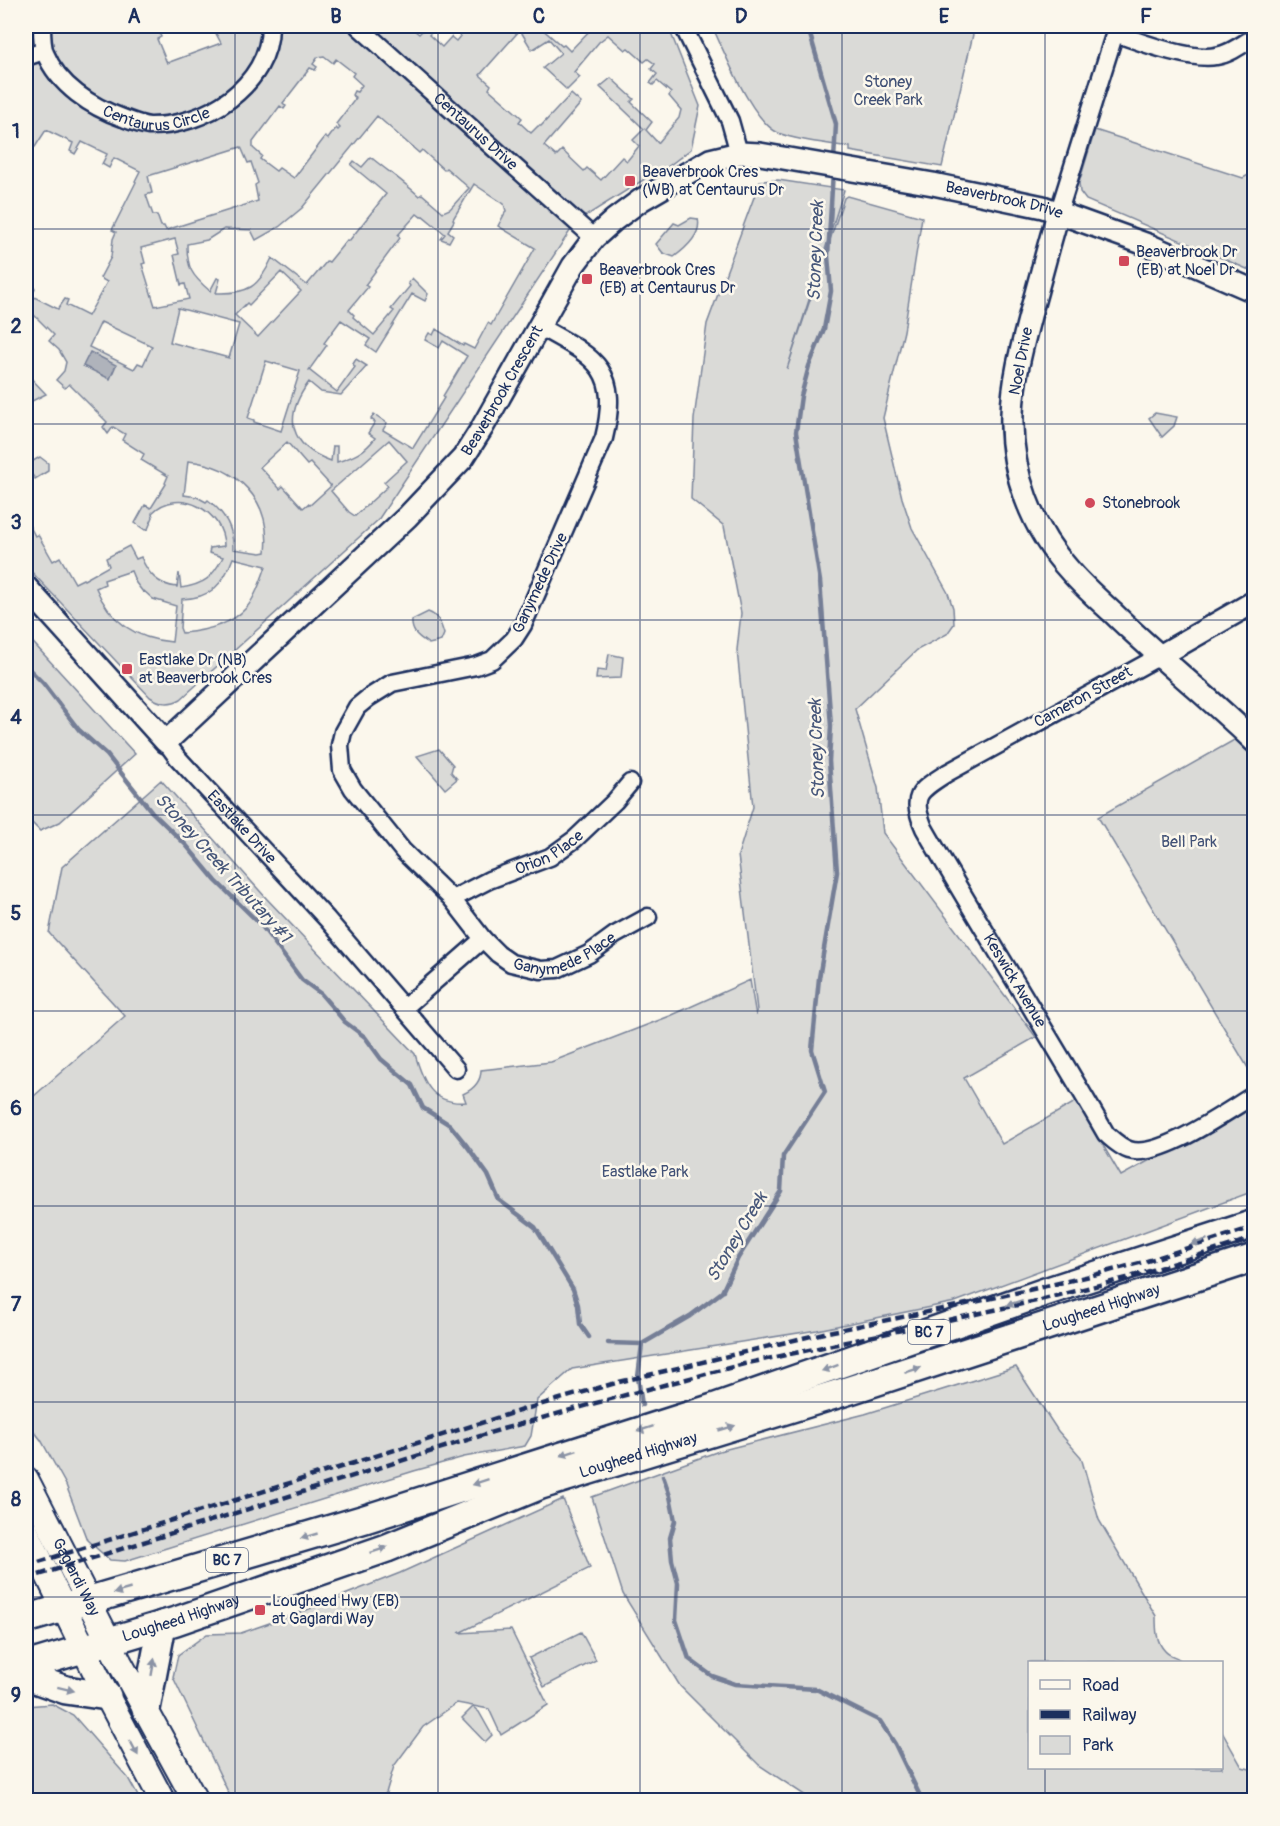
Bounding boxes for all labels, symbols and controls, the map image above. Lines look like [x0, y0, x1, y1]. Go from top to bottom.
text: A [128, 4, 141, 29]
text: B [330, 4, 342, 29]
text: C [533, 4, 545, 29]
text: D [735, 4, 748, 29]
text: E [939, 4, 950, 29]
text: F [1140, 4, 1152, 29]
park label: Stoney Creek Park [853, 72, 923, 110]
street label: Centaurus Drive [429, 89, 522, 175]
street label: Centaurus Circle [99, 101, 213, 136]
text: 1 [12, 119, 20, 144]
place label: Beaverbrook Cres (WB) at Centaurus Dr [642, 162, 784, 200]
marker: Beaverbrook Cres (WB) at Centaurus Dr [623, 174, 637, 188]
street label: Beaverbrook Drive [944, 177, 1066, 223]
water label: Stoney Creek [803, 199, 829, 302]
place label: Beaverbrook Dr (EB) at Noel Dr [1136, 242, 1238, 280]
marker: Beaverbrook Dr (EB) at Noel Dr [1117, 254, 1131, 268]
place label: Beaverbrook Cres (EB) at Centaurus Dr [599, 260, 736, 298]
marker: Beaverbrook Cres (EB) at Centaurus Dr [580, 272, 594, 286]
text: 2 [10, 314, 22, 339]
street label: Beaverbrook Crescent [457, 321, 548, 460]
street label: Noel Drive [1005, 325, 1037, 397]
place label: Stonebrook [1102, 493, 1181, 513]
marker: Stonebrook [1083, 496, 1097, 510]
text: 3 [10, 510, 22, 535]
street label: Ganymede Drive [508, 529, 572, 637]
place label: Eastlake Dr (NB) at Beaverbrook Cres [139, 650, 272, 688]
marker: Eastlake Dr (NB) at Beaverbrook Cres [120, 662, 134, 676]
street label: Cameron Street [1030, 662, 1136, 732]
water label: Stoney Creek [804, 697, 830, 800]
text: 4 [10, 705, 22, 730]
street label: Eastlake Drive [203, 786, 281, 868]
water label: Stoney Creek Tributary #1 [150, 789, 297, 949]
street label: Orion Place [512, 826, 588, 879]
park label: Bell Park [1161, 832, 1217, 852]
text: 5 [11, 901, 22, 926]
street label: Ganymede Place [511, 928, 620, 980]
street label: Keswick Avenue [979, 930, 1051, 1031]
text: 6 [10, 1096, 22, 1121]
park label: Eastlake Park [602, 1162, 689, 1182]
water label: Stoney Creek [701, 1187, 773, 1286]
one-way arrow [1190, 1238, 1208, 1247]
street label: Lougheed Highway [1040, 1279, 1163, 1336]
text: 7 [11, 1292, 22, 1317]
one-way arrow [1005, 1298, 1023, 1308]
road number: BC 7 [908, 1320, 950, 1344]
one-way arrow [821, 1363, 839, 1373]
one-way arrow [904, 1365, 922, 1374]
one-way arrow [718, 1423, 736, 1432]
one-way arrow [636, 1425, 654, 1434]
street label: Lougheed Highway [577, 1428, 700, 1483]
one-way arrow [560, 1449, 578, 1459]
one-way arrow [471, 1478, 489, 1487]
text: 8 [11, 1487, 21, 1512]
one-way arrow [300, 1532, 318, 1541]
street label: Gaglardi Way [48, 1535, 104, 1619]
one-way arrow [371, 1545, 389, 1555]
road number: BC 7 [206, 1548, 248, 1572]
one-way arrow [113, 1587, 131, 1596]
street label: Lougheed Highway [120, 1590, 242, 1647]
place label: Lougheed Hwy (EB) at Gaglardi Way [272, 1591, 400, 1629]
marker: Lougheed Hwy (EB) at Gaglardi Way [253, 1603, 267, 1617]
one-way arrow [149, 1657, 158, 1676]
legend [1028, 1661, 1223, 1769]
text: Road [1082, 1674, 1119, 1697]
text: 9 [11, 1683, 21, 1708]
one-way arrow [57, 1684, 75, 1694]
text: Railway [1082, 1704, 1137, 1727]
text: Park [1082, 1734, 1114, 1757]
one-way arrow [130, 1739, 139, 1756]

